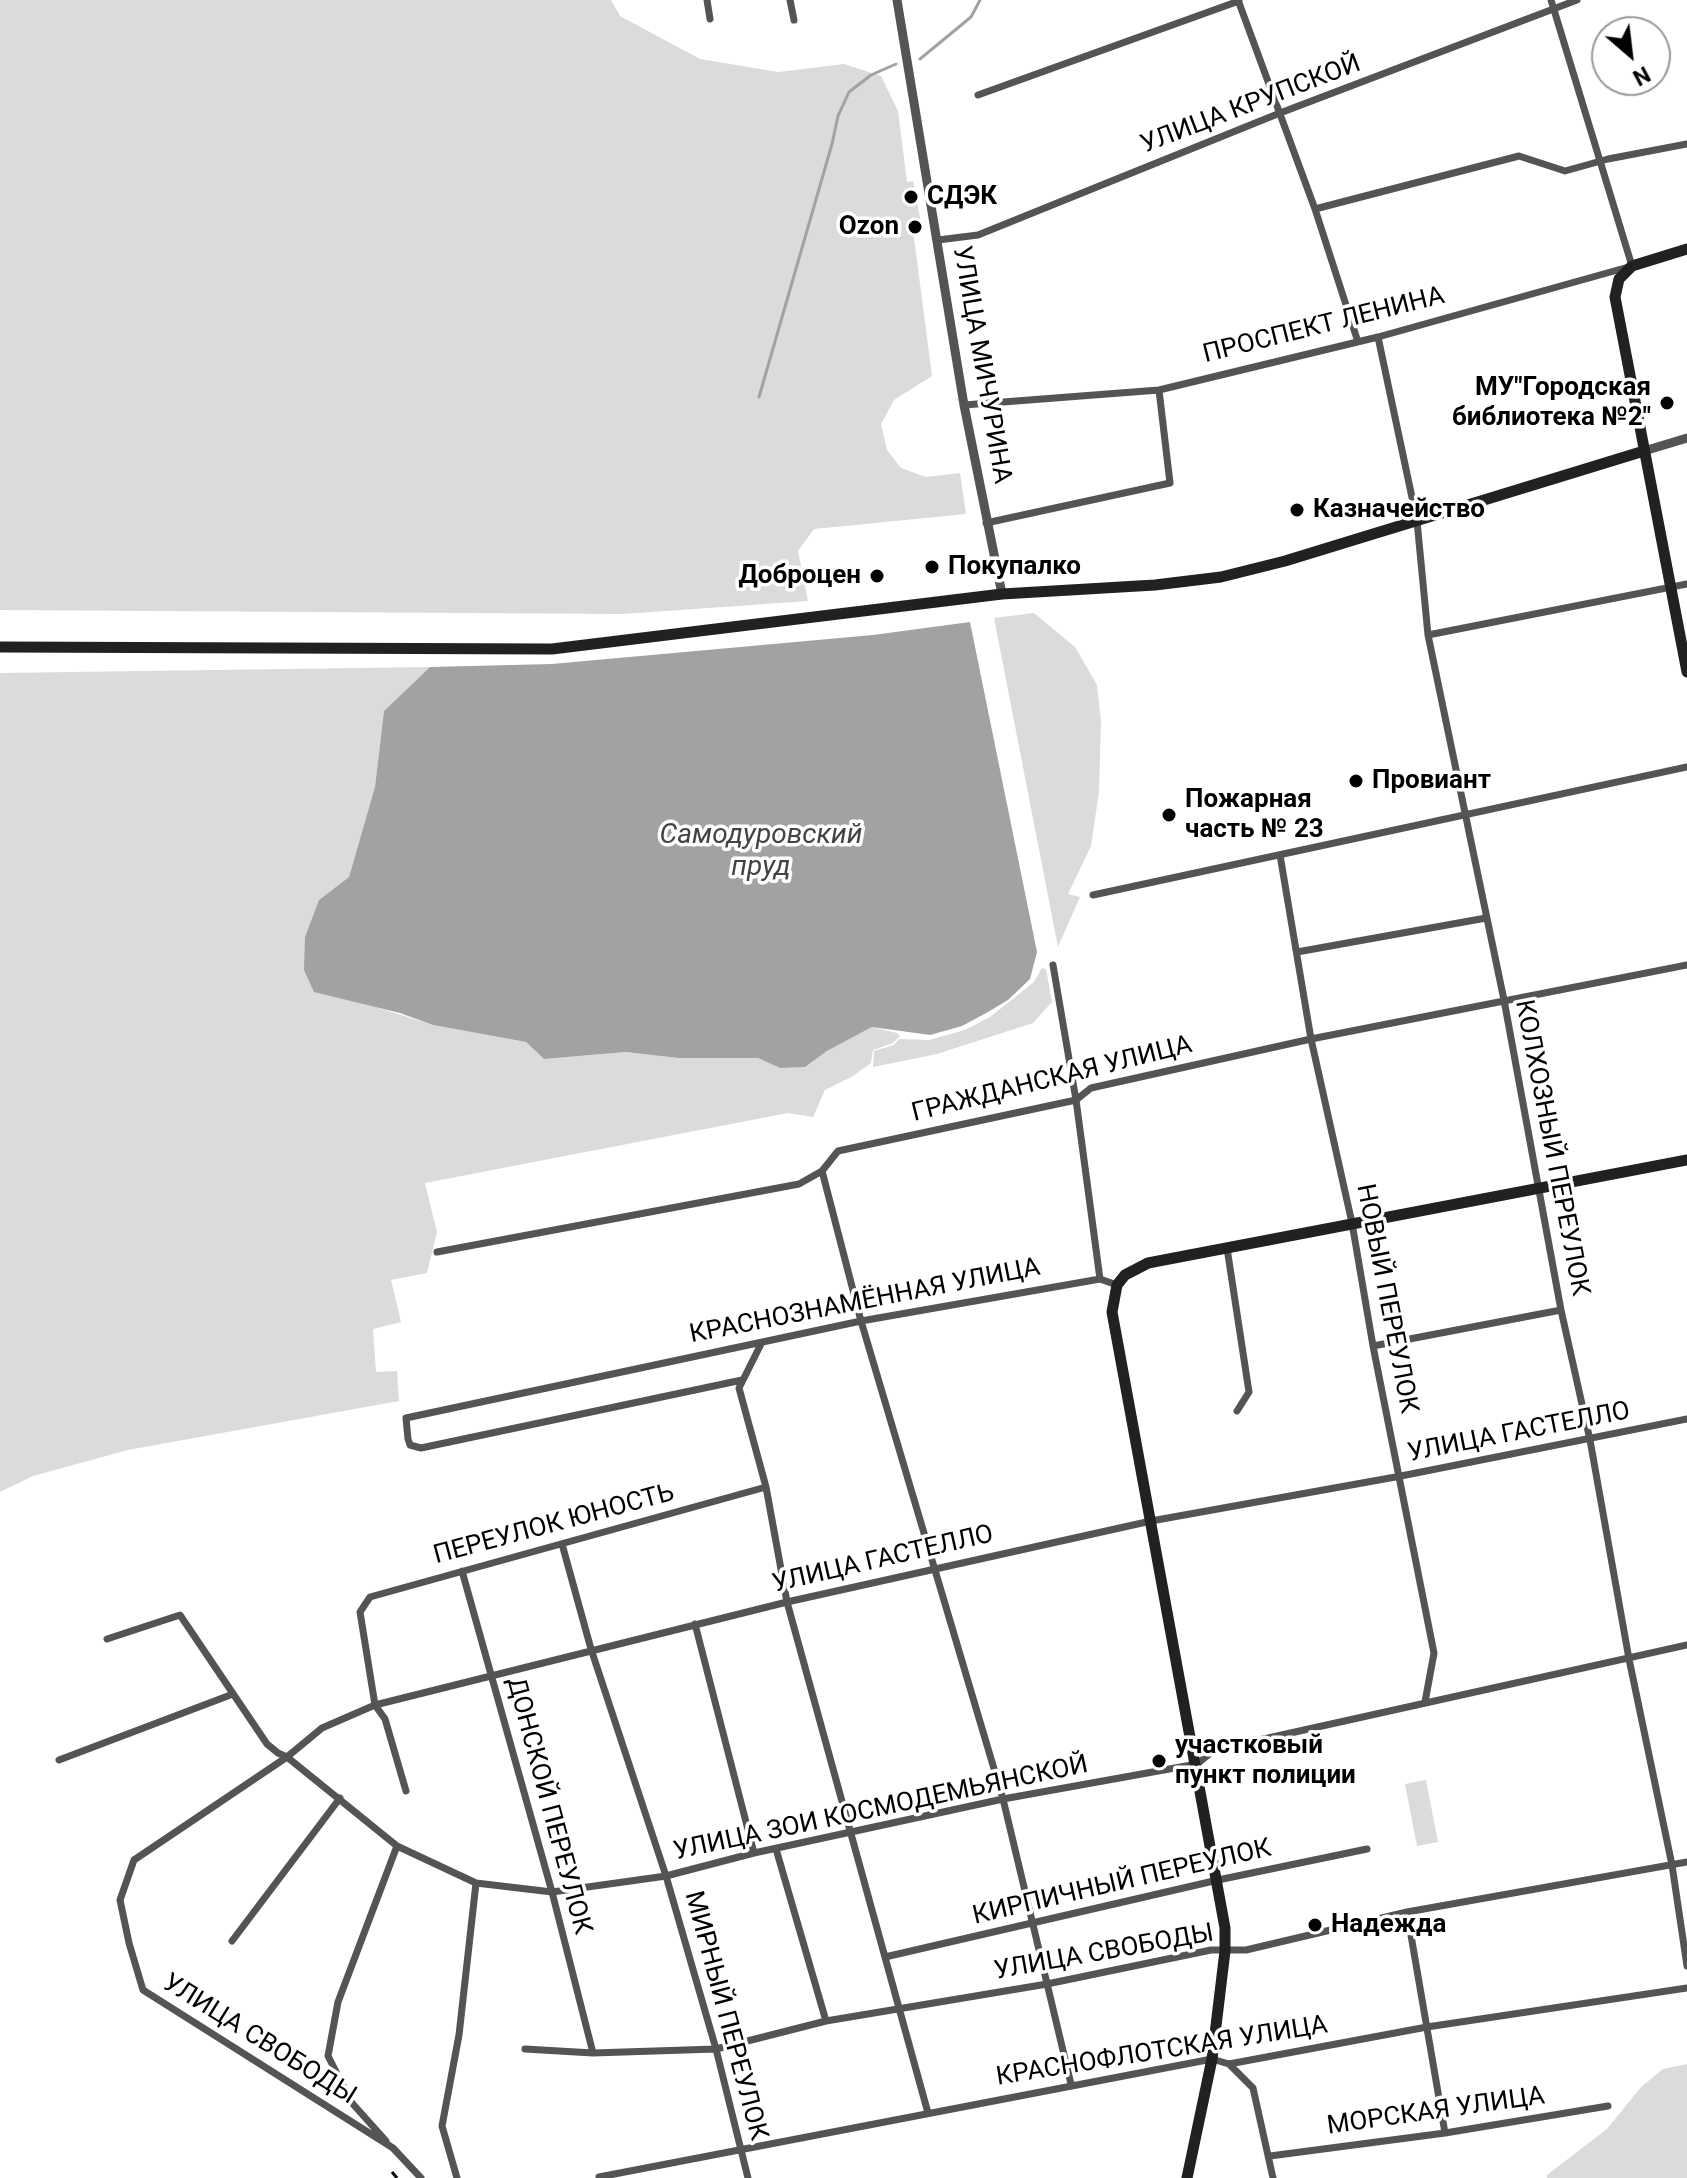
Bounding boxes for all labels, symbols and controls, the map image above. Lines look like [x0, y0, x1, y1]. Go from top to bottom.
north arrow [1591, 16, 1671, 96]
street label: УЛИЦА КРУПСКОЙ [1137, 49, 1365, 161]
text: N [1629, 61, 1654, 91]
place label: СДЭК [927, 181, 997, 213]
marker: СДЭК [902, 188, 920, 206]
place label: Ozon [839, 211, 899, 243]
marker: Ozon [906, 218, 924, 236]
street label: УЛИЦА МИЧУРИНА [945, 244, 1017, 486]
street label: ПРОСПЕКТ ЛЕНИНА [1200, 281, 1448, 371]
place label: МУ"Городская библиотека №2" [1452, 372, 1651, 434]
marker: МУ"Городская библиотека №2" [1658, 394, 1676, 412]
place label: Казначейство [1313, 494, 1485, 526]
marker: Казначейство [1288, 501, 1306, 519]
place label: Покупалко [948, 551, 1081, 583]
marker: Покупалко [923, 558, 941, 576]
place label: Доброцен [738, 560, 861, 592]
marker: Доброцен [868, 567, 886, 585]
place label: Провиант [1372, 765, 1491, 797]
marker: Провиант [1347, 772, 1365, 790]
place label: Пожарная часть № 23 [1185, 784, 1324, 846]
marker: Пожарная часть № 23 [1160, 806, 1178, 824]
water label: Самодуровский пруд [660, 819, 862, 885]
street label: КОЛХОЗНЫЙ ПЕРЕУЛОК [1507, 997, 1595, 1299]
street label: ГРАЖДАНСКАЯ УЛИЦА [909, 1030, 1195, 1130]
street label: НОВЫЙ ПЕРЕУЛОК [1348, 1182, 1424, 1416]
street label: КРАСНОЗНАМЁННАЯ УЛИЦА [687, 1253, 1043, 1351]
street label: УЛИЦА ГАСТЕЛЛО [1405, 1396, 1633, 1470]
street label: ПЕРЕУЛОК ЮНОСТЬ [430, 1478, 678, 1572]
street label: УЛИЦА ГАСТЕЛЛО [769, 1519, 997, 1601]
street label: ДОНСКОЙ ПЕРЕУЛОК [499, 1674, 597, 1938]
place label: участковый пункт полиции [1175, 1730, 1356, 1792]
street label: УЛИЦА ЗОИ КОСМОДЕМЬЯНСКОЙ [671, 1750, 1091, 1868]
marker: участковый пункт полиции [1150, 1752, 1168, 1770]
street label: КИРПИЧНЫЙ ПЕРЕУЛОК [970, 1833, 1274, 1933]
street label: МИРНЫЙ ПЕРЕУЛОК [677, 1888, 773, 2144]
place label: Надежда [1331, 1909, 1446, 1941]
marker: Надежда [1306, 1916, 1324, 1934]
street label: УЛИЦА СВОБОДЫ [992, 1918, 1216, 1988]
street label: УЛИЦА СВОБОДЫ [157, 1968, 361, 2112]
street label: КРАСНОФЛОТСКАЯ УЛИЦА [994, 2010, 1330, 2094]
street label: МОРСКАЯ УЛИЦА [1325, 2081, 1547, 2143]

